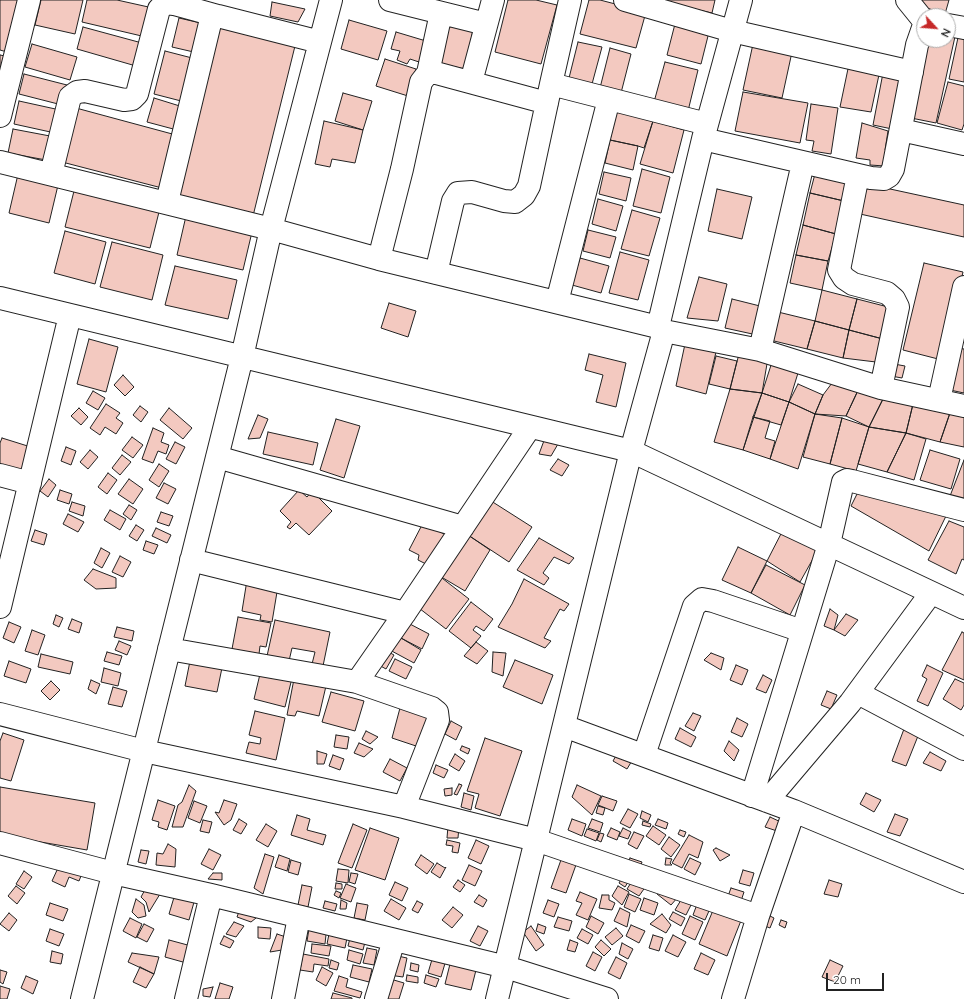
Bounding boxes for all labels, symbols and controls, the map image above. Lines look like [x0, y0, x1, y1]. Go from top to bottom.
north arrow [916, 8, 956, 48]
text: N [938, 26, 954, 40]
scale bar [828, 965, 886, 991]
text: 20 m [833, 972, 861, 987]

